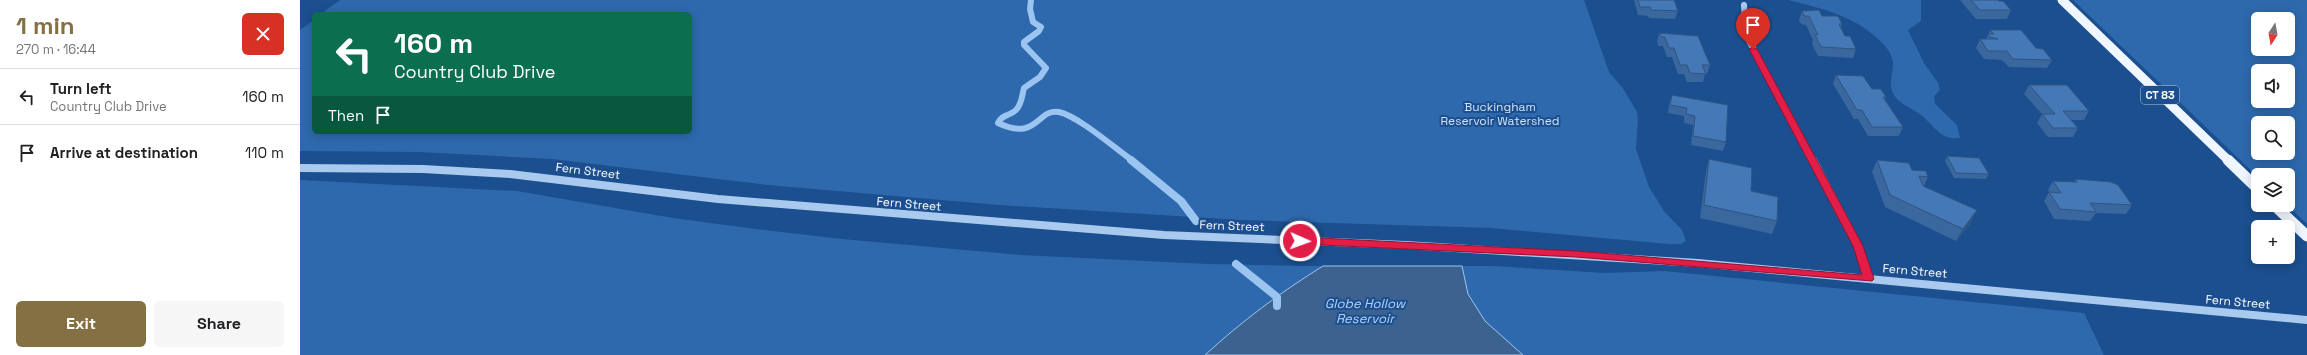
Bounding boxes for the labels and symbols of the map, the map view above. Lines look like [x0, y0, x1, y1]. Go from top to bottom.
pin [1736, 8, 1770, 49]
north arrow [2251, 12, 2295, 56]
road number: CT 83 [2141, 86, 2179, 104]
park label: Buckingham Reservoir Watershed [1441, 99, 1559, 129]
street label: Fern Street [555, 159, 621, 183]
street label: Fern Street [876, 193, 942, 215]
street label: Fern Street [1199, 217, 1265, 235]
position arrow [1279, 220, 1321, 262]
street label: Fern Street [1882, 260, 1948, 282]
street label: Fern Street [2205, 291, 2271, 313]
water label: Globe Hollow Reservoir [1325, 295, 1407, 327]

